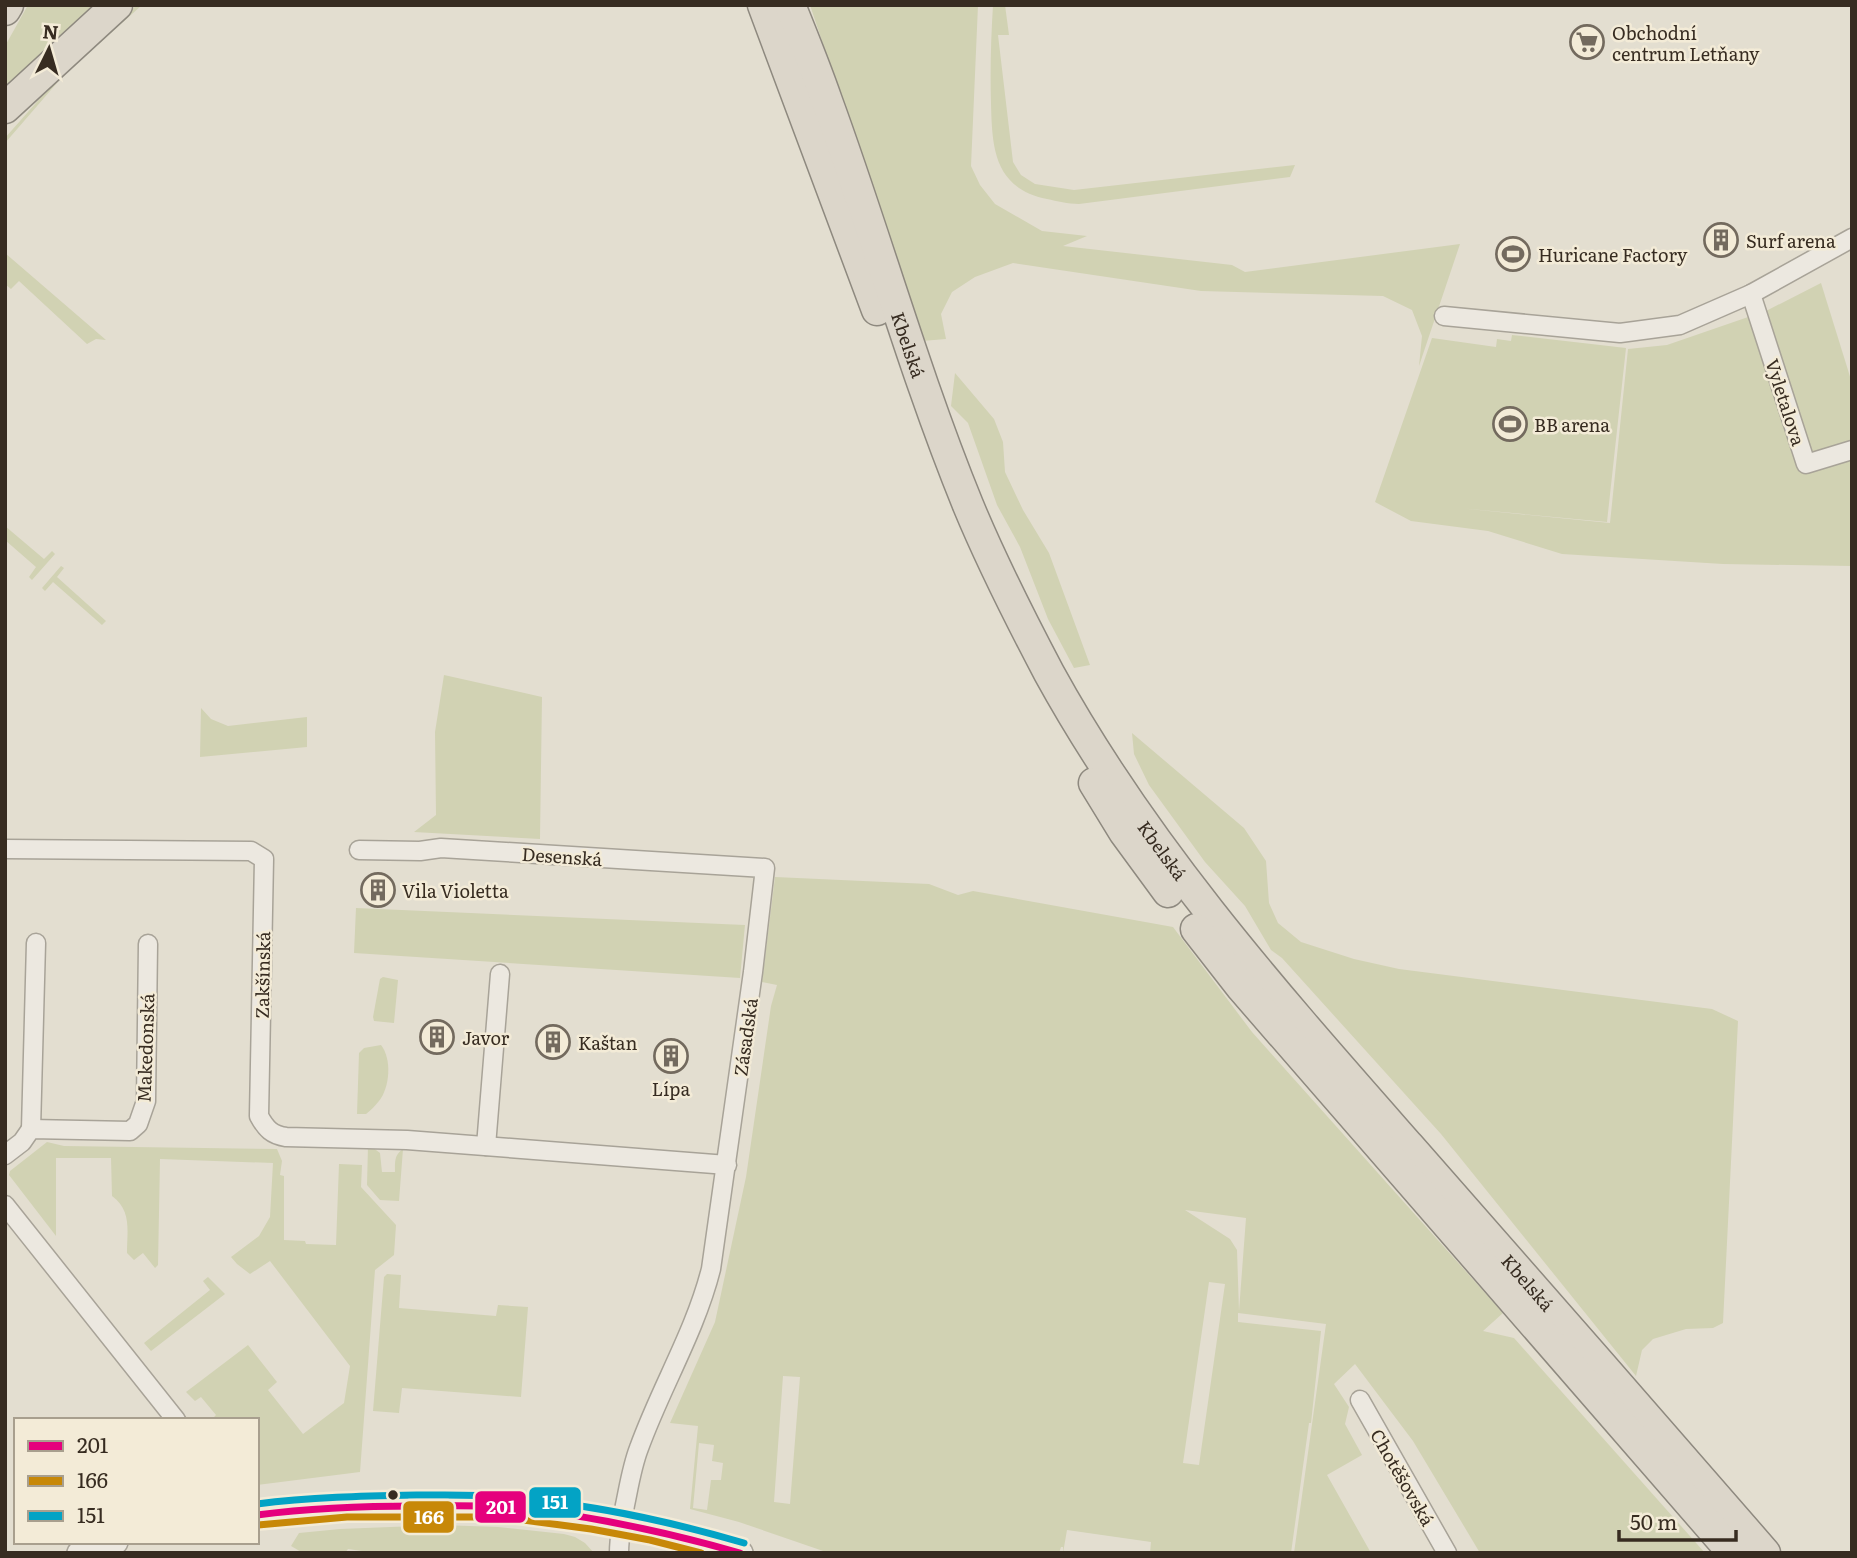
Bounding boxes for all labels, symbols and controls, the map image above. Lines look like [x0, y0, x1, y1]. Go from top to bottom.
north arrow [14, 14, 84, 84]
text: N [41, 16, 60, 46]
place label: Obchodní centrum Letňany [1612, 19, 1760, 67]
supermarket icon: Obchodní centrum Letňany [1568, 23, 1606, 61]
building icon: Surf arena [1702, 221, 1740, 259]
place label: Surf arena [1746, 227, 1836, 254]
sports icon: Huricane Factory [1494, 235, 1532, 273]
place label: Huricane Factory [1538, 241, 1688, 268]
street label: Kbelská [886, 308, 933, 382]
street label: Vyletalova [1759, 355, 1813, 449]
sports icon: BB arena [1491, 405, 1529, 443]
place label: BB arena [1534, 411, 1610, 438]
street label: Kbelská [1132, 814, 1194, 886]
street label: Desenská [521, 840, 603, 872]
building icon: Vila Violetta [359, 871, 397, 909]
place label: Vila Violetta [402, 877, 509, 904]
street label: Zakšínská [248, 931, 276, 1019]
street label: Makedonská [130, 993, 160, 1103]
street label: Zásadská [726, 996, 764, 1078]
building icon: Javor [418, 1018, 456, 1056]
building icon: Kaštan [534, 1023, 572, 1061]
place label: Javor [462, 1024, 510, 1051]
place label: Kaštan [578, 1029, 637, 1056]
building icon: Lípa [652, 1037, 690, 1075]
place label: Lípa [652, 1075, 690, 1102]
street label: Kbelská [1496, 1247, 1561, 1317]
legend [14, 1418, 259, 1544]
street label: Chotěšovská [1364, 1423, 1442, 1531]
text: 201 [77, 1428, 109, 1459]
text: 166 [77, 1463, 108, 1494]
line badge: 151 [528, 1486, 582, 1519]
text: 151 [542, 1487, 568, 1515]
unlabelled marker [386, 1488, 400, 1502]
line badge: 201 [474, 1490, 527, 1524]
text: 201 [486, 1492, 516, 1520]
text: 151 [77, 1498, 105, 1529]
scale bar [1619, 1498, 1736, 1542]
line badge: 166 [402, 1500, 455, 1534]
text: 166 [414, 1502, 444, 1530]
text: 50 m [1630, 1505, 1677, 1536]

